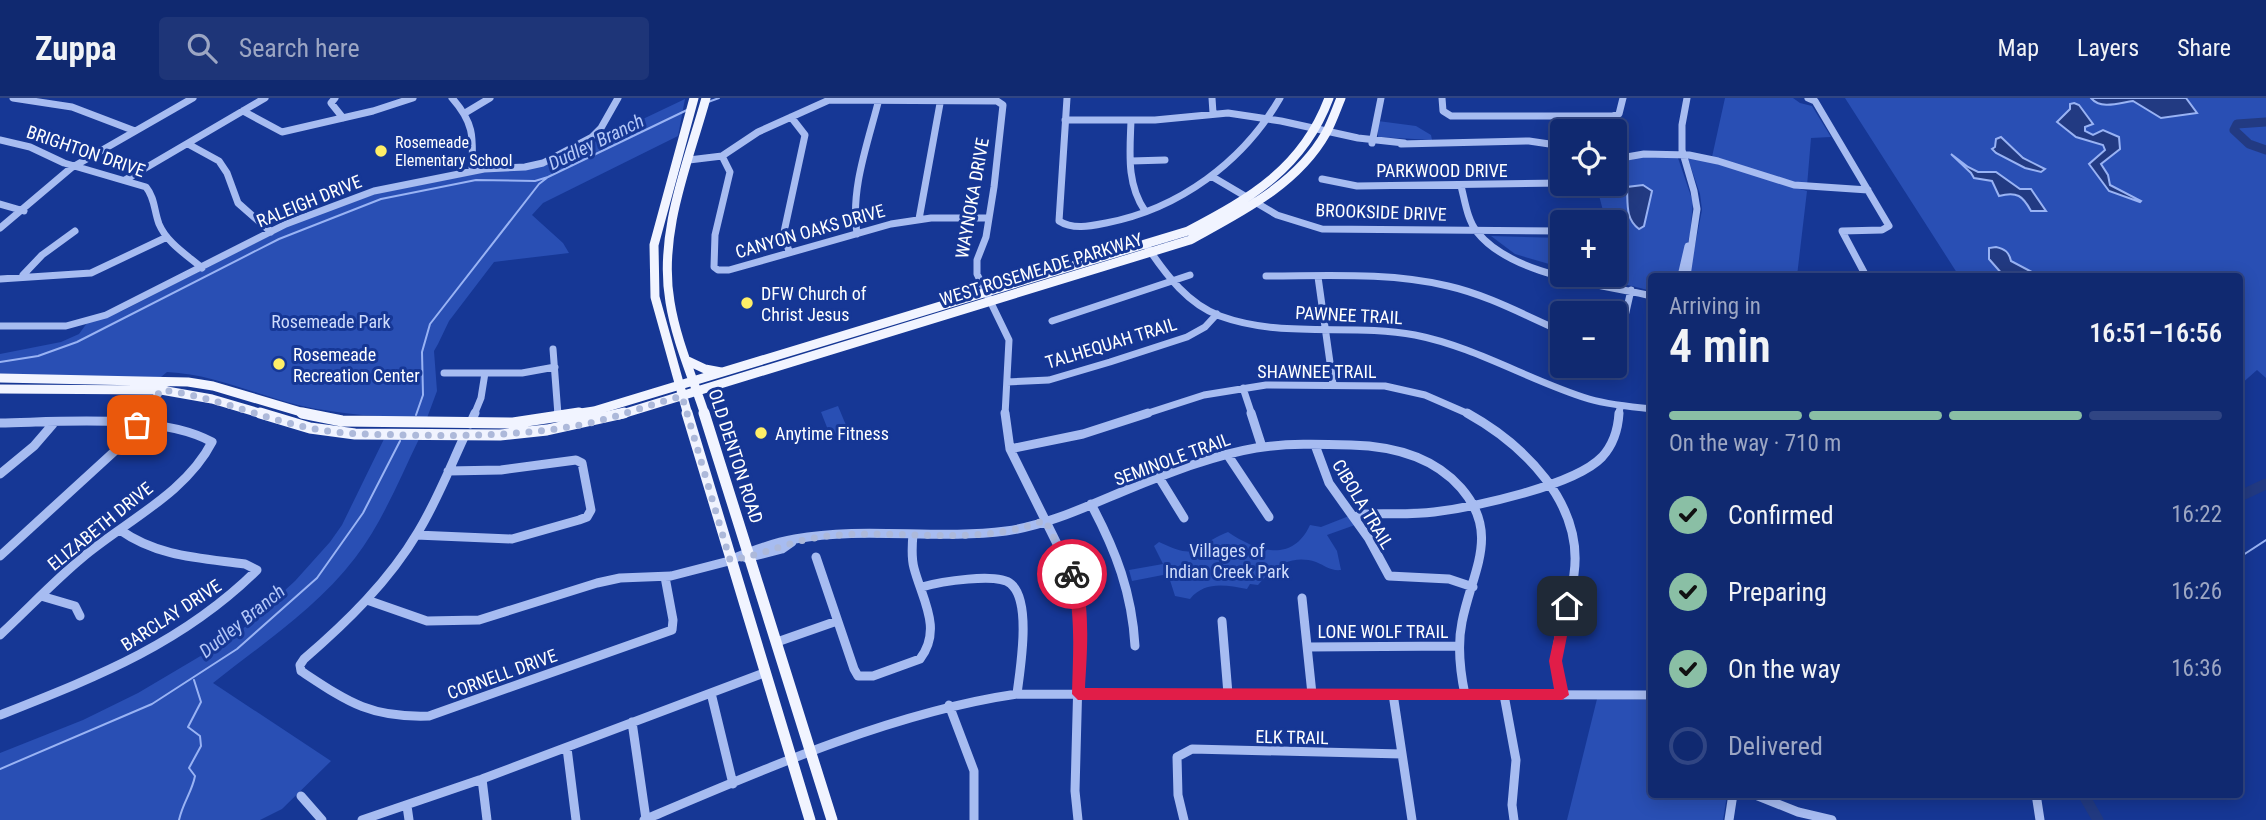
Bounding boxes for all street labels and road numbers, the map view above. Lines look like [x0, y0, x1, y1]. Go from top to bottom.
street label: BRIGHTON DRIVE [24, 121, 148, 181]
street label: WAYNOKA DRIVE [951, 136, 993, 260]
street label: PARKWOOD DRIVE [1376, 160, 1508, 181]
street label: RALEIGH DRIVE [253, 170, 365, 232]
street label: BROOKSIDE DRIVE [1315, 199, 1447, 225]
street label: CANYON OAKS DRIVE [733, 200, 887, 262]
street label: WEST ROSEMEADE PARKWAY [937, 228, 1145, 310]
street label: PAWNEE TRAIL [1295, 302, 1404, 328]
street label: TALHEQUAH TRAIL [1043, 313, 1180, 373]
street label: SHAWNEE TRAIL [1257, 361, 1377, 382]
street label: OLD DENTON ROAD [704, 386, 768, 526]
street label: SEMINOLE TRAIL [1111, 428, 1233, 490]
street label: CIBOLA TRAIL [1328, 455, 1398, 553]
street label: ELIZABETH DRIVE [43, 477, 157, 575]
street label: BARCLAY DRIVE [117, 575, 225, 655]
street label: LONE WOLF TRAIL [1318, 621, 1449, 642]
street label: CORNELL DRIVE [444, 644, 560, 704]
street label: ELK TRAIL [1255, 726, 1329, 748]

